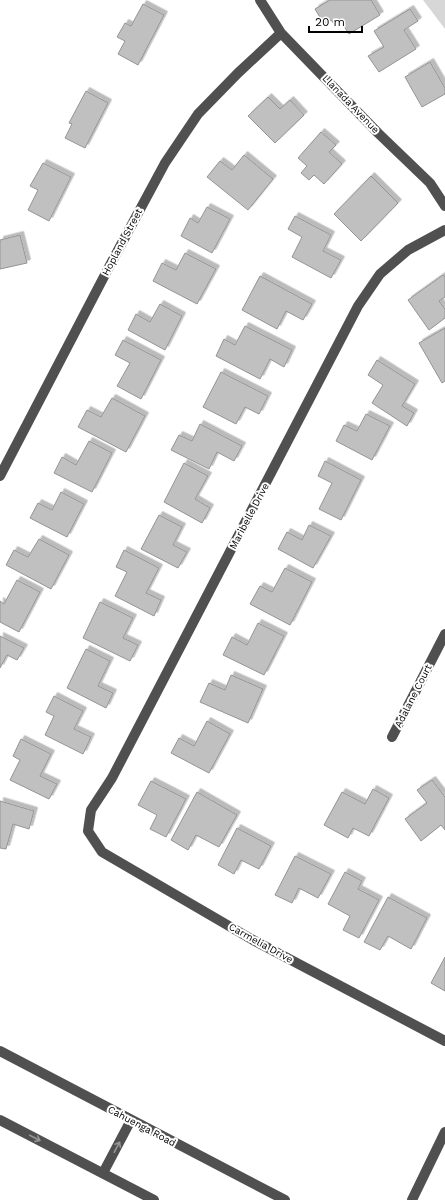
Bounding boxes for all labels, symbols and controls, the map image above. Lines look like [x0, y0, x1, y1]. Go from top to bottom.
scale bar [309, 8, 362, 34]
text: 20 m [315, 15, 345, 29]
street label: Llanada Avenue [320, 73, 382, 136]
street label: Hopland Street [100, 206, 145, 277]
street label: Maribelle Drive [227, 481, 271, 551]
street label: Adalane Court [392, 662, 434, 729]
street label: Carmelia Drive [227, 921, 295, 965]
street label: Cahuenga Road [106, 1103, 178, 1149]
one-way arrow [28, 1135, 40, 1142]
one-way arrow [113, 1141, 121, 1153]

